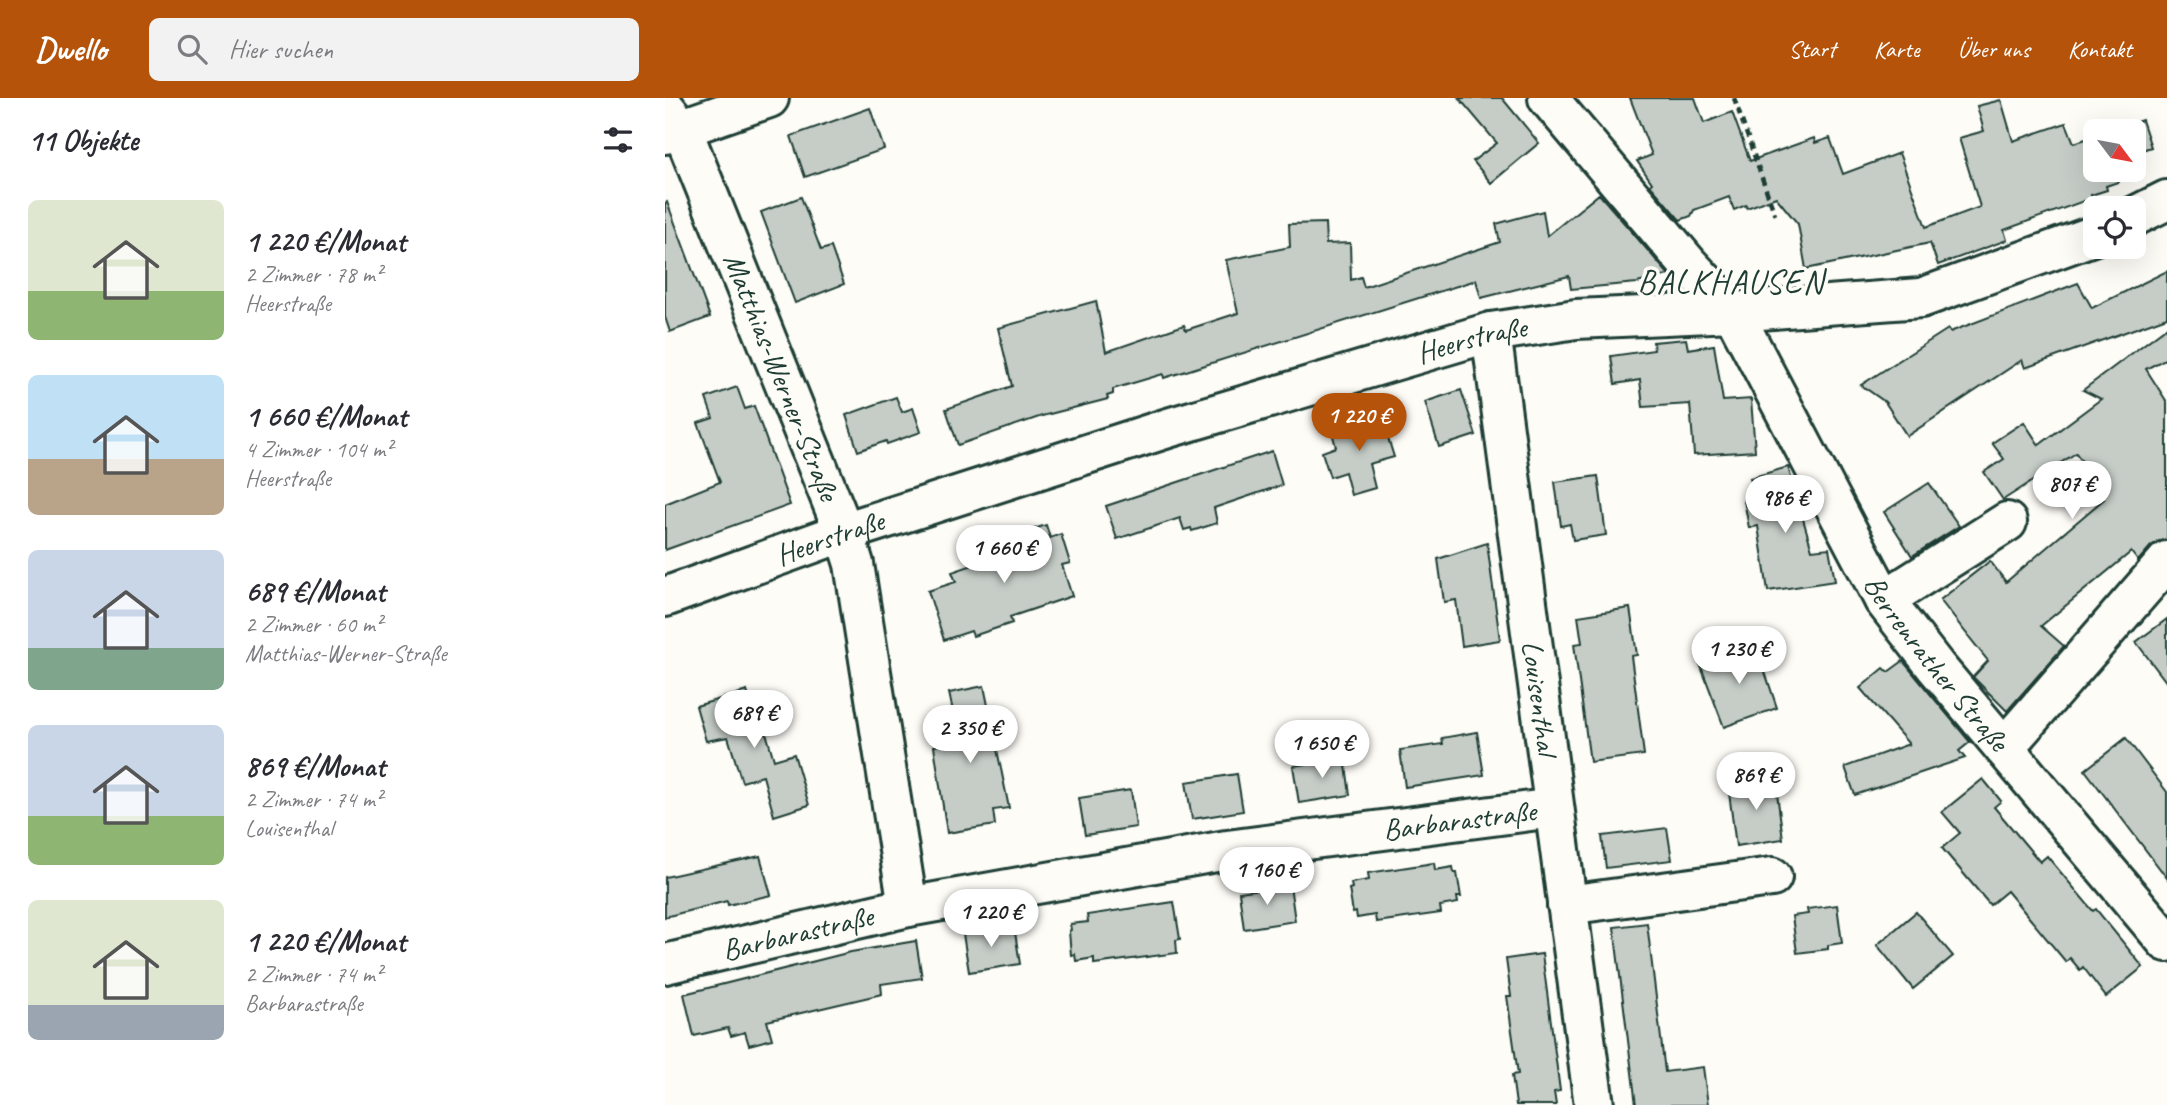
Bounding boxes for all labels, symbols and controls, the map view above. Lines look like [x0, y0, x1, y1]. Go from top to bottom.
search box [149, 18, 639, 81]
text: Dwello [35, 28, 107, 70]
icon: search [173, 30, 211, 68]
text: Hier suchen [229, 33, 333, 66]
text: Start [1789, 34, 1836, 64]
text: Karte [1874, 34, 1920, 64]
text: Über uns [1958, 34, 2030, 64]
text: Kontakt [2068, 34, 2132, 64]
north arrow [2083, 119, 2145, 182]
map controls [2083, 119, 2146, 259]
text: 11 Objekte [28, 121, 138, 159]
icon: filters [599, 121, 637, 159]
button: locate [2083, 196, 2146, 259]
text: 1 220 €/Monat [245, 222, 406, 260]
icon: home [84, 228, 168, 312]
street label: Matthias-Werner-Straße [715, 247, 849, 508]
text: 2 Zimmer · 78 m² [245, 260, 382, 289]
district label: BALKHAUSEN [1637, 261, 1828, 303]
text: Heerstraße [245, 289, 331, 318]
street label: Heerstraße [1412, 308, 1531, 372]
pin: 1 220 € [1294, 394, 1424, 453]
text: 1 660 €/Monat [245, 397, 407, 435]
text: 1 220 € [1328, 401, 1390, 430]
icon: home [84, 403, 168, 487]
text: 4 Zimmer · 104 m² [245, 435, 392, 464]
pin: 807 € [2023, 462, 2121, 521]
text: Heerstraße [245, 464, 331, 493]
text: 807 € [2049, 469, 2095, 498]
pin: 986 € [1736, 476, 1834, 535]
text: 986 € [1761, 483, 1809, 512]
street label: Heerstraße [770, 501, 891, 574]
pin: 1 660 € [939, 526, 1069, 585]
text: 1 660 € [972, 533, 1036, 562]
street label: Berrenrather Straße [1856, 569, 2019, 761]
text: 689 €/Monat [245, 572, 385, 610]
icon: home [84, 578, 168, 662]
text: 2 Zimmer · 60 m² [245, 610, 382, 639]
pin: 1 230 € [1674, 626, 1804, 686]
text: 1 230 € [1708, 634, 1770, 663]
street label: Louisenthal [1513, 638, 1567, 762]
text: Matthias-Werner-Straße [245, 639, 447, 668]
pin: 689 € [705, 690, 803, 750]
text: 689 € [730, 698, 778, 727]
pin: 2 350 € [905, 706, 1035, 765]
text: 2 350 € [939, 713, 1001, 742]
pin: 1 650 € [1257, 720, 1387, 780]
text: 1 650 € [1291, 728, 1354, 757]
text: 869 €/Monat [245, 747, 385, 785]
pin: 869 € [1707, 752, 1805, 812]
icon: home [84, 753, 168, 837]
text: 869 € [1732, 760, 1780, 789]
text: 2 Zimmer · 74 m² [245, 785, 382, 814]
street label: Barbarastraße [1381, 791, 1540, 849]
text: Louisenthal [245, 814, 333, 843]
pin: 1 160 € [1202, 848, 1332, 907]
text: 1 160 € [1235, 855, 1299, 884]
pin: 1 220 € [926, 890, 1056, 949]
street label: Barbarastraße [718, 896, 879, 969]
text: 1 220 € [960, 897, 1022, 926]
text: 1 220 €/Monat [245, 922, 406, 960]
icon: home [84, 928, 168, 1012]
text: 2 Zimmer · 74 m² [245, 960, 382, 989]
text: Barbarastraße [245, 989, 363, 1018]

